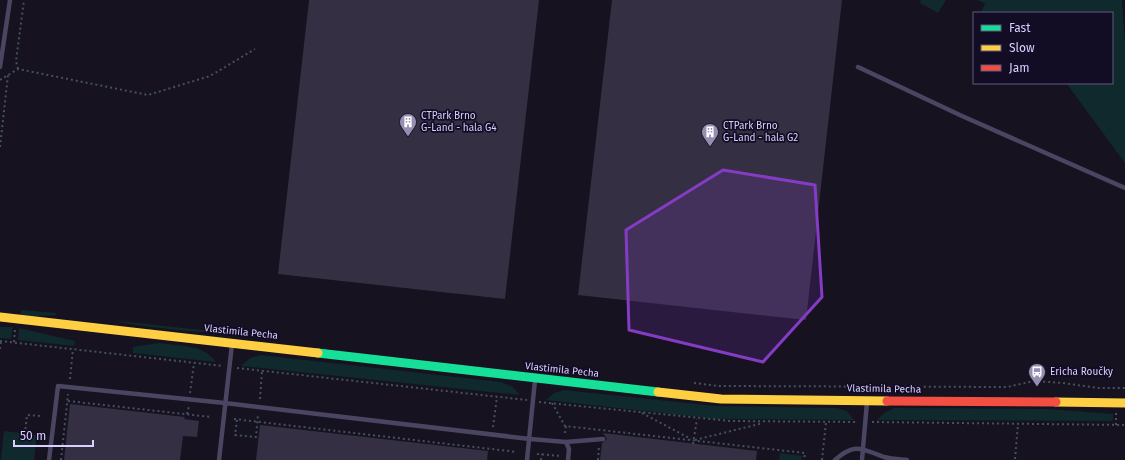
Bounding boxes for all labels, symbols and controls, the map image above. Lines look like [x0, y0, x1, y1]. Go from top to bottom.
legend [973, 12, 1113, 84]
text: Fast [1009, 21, 1031, 35]
text: Slow [1009, 41, 1035, 55]
text: Jam [1009, 61, 1029, 75]
place label: CTPark Brno G-Land - hala G4 [421, 110, 497, 134]
building icon: CTPark Brno G-Land - hala G4 [398, 112, 418, 137]
place label: CTPark Brno G-Land - hala G2 [723, 120, 798, 144]
building icon: CTPark Brno G-Land - hala G2 [700, 122, 720, 147]
street label: Vlastimila Pecha [203, 322, 279, 342]
street label: Vlastimila Pecha [524, 360, 600, 380]
bus stop icon: Ericha Roučky [1027, 362, 1047, 387]
place label: Ericha Roučky [1050, 366, 1113, 378]
street label: Vlastimila Pecha [847, 382, 921, 396]
scale bar [14, 422, 93, 448]
text: 50 m [20, 429, 46, 443]

